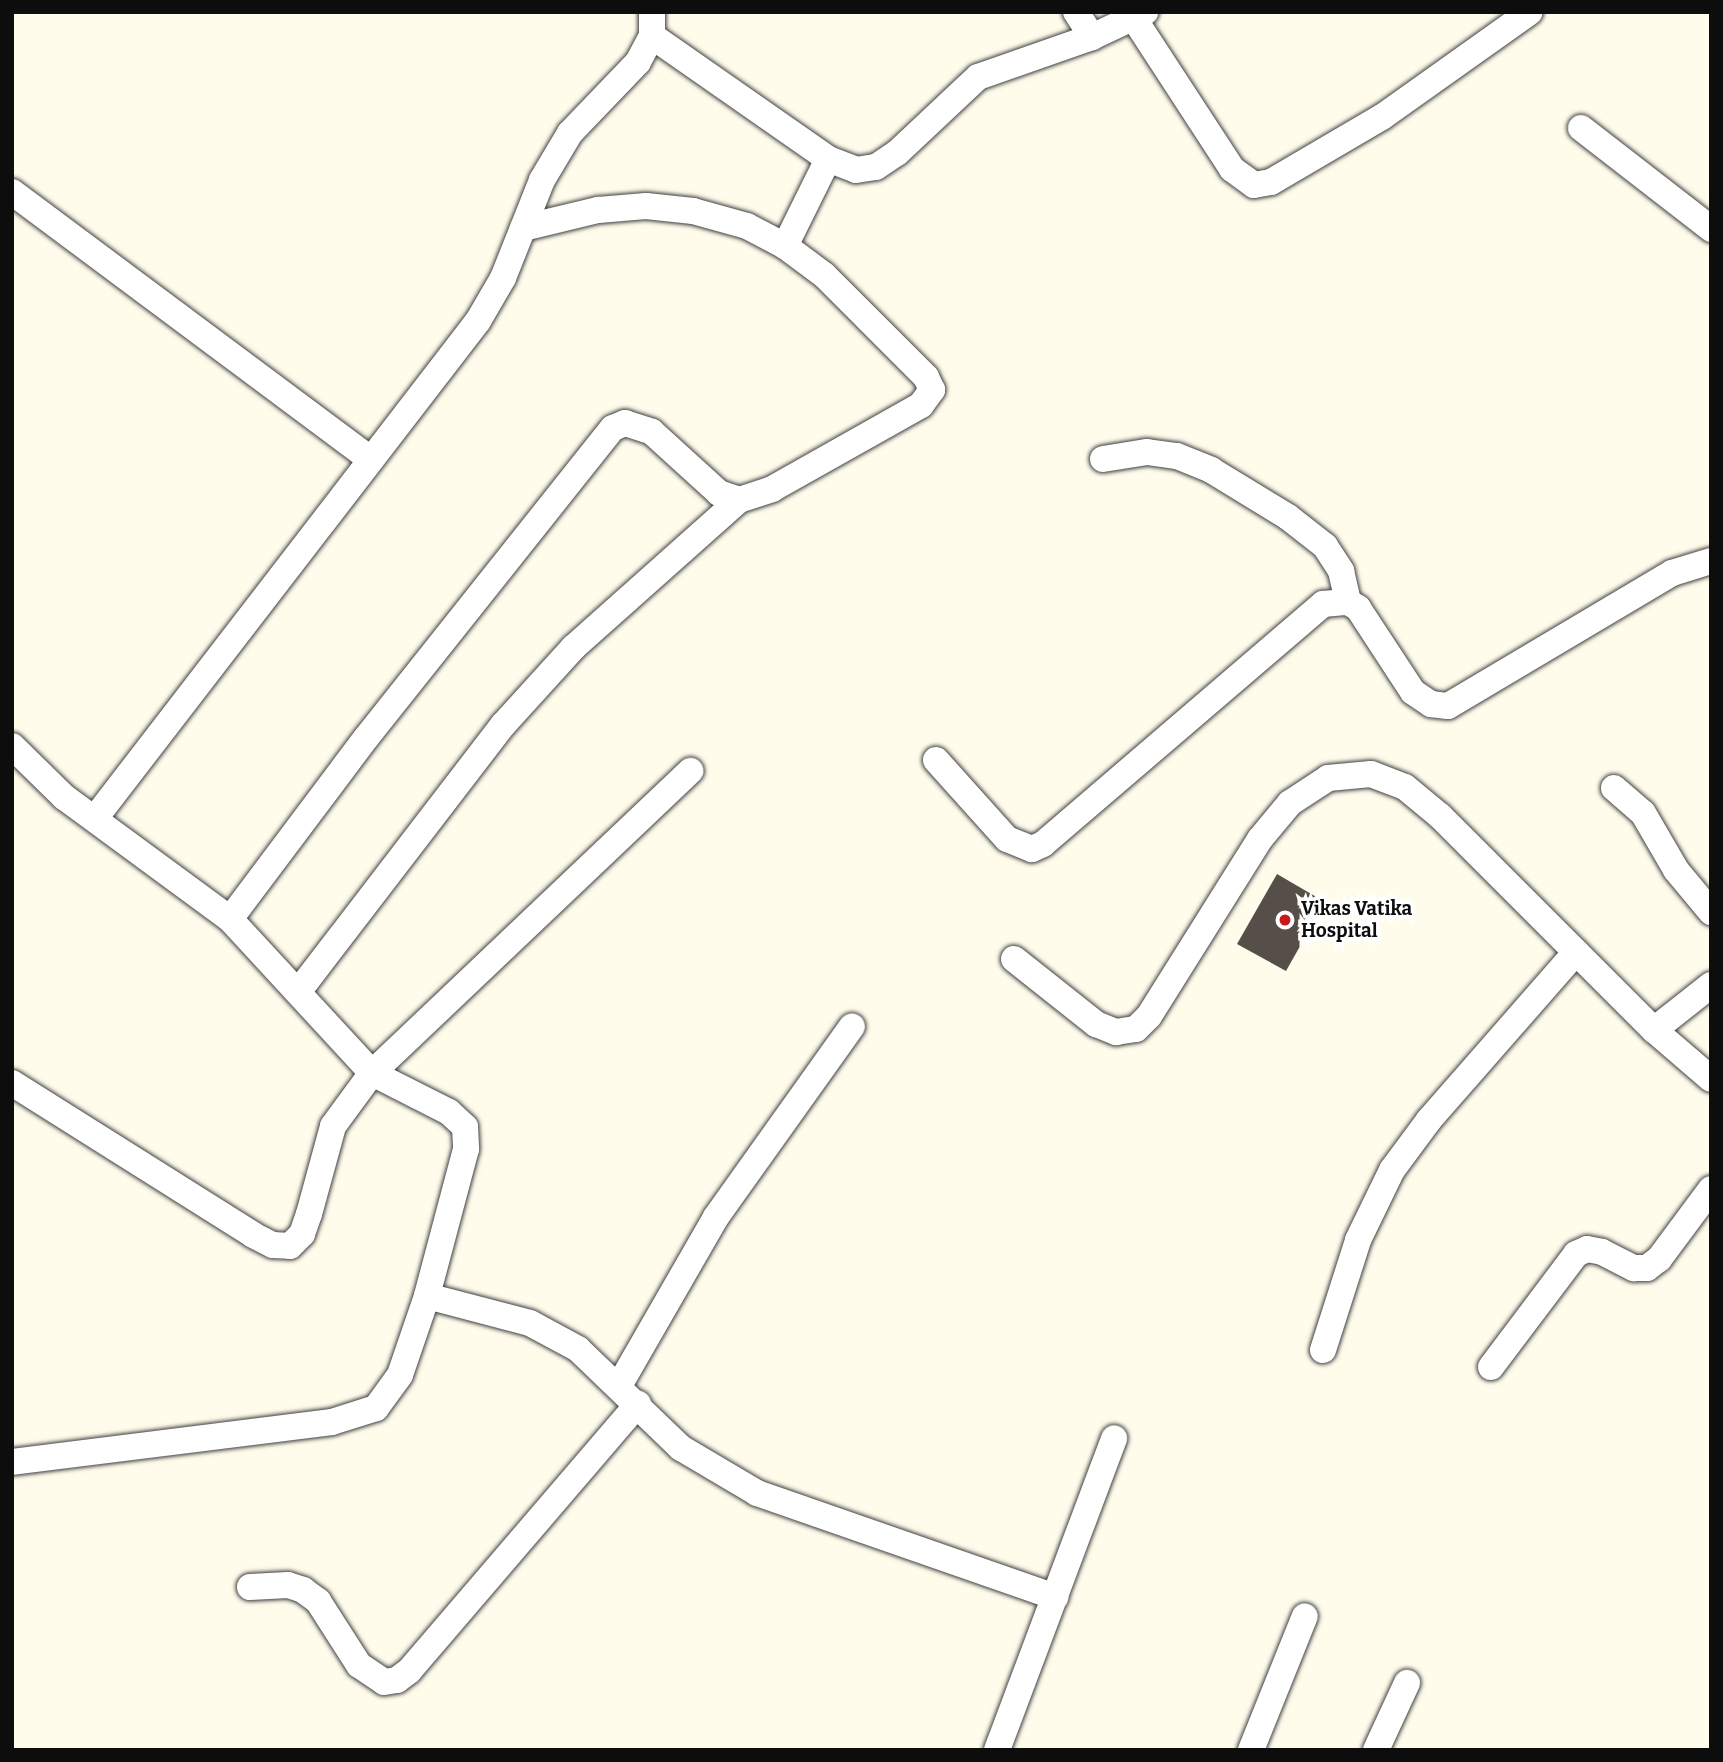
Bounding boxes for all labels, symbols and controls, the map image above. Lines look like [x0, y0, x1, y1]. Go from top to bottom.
place label: Vikas Vatika Hospital [1301, 898, 1412, 942]
marker: Vikas Vatika Hospital [1275, 910, 1295, 930]

